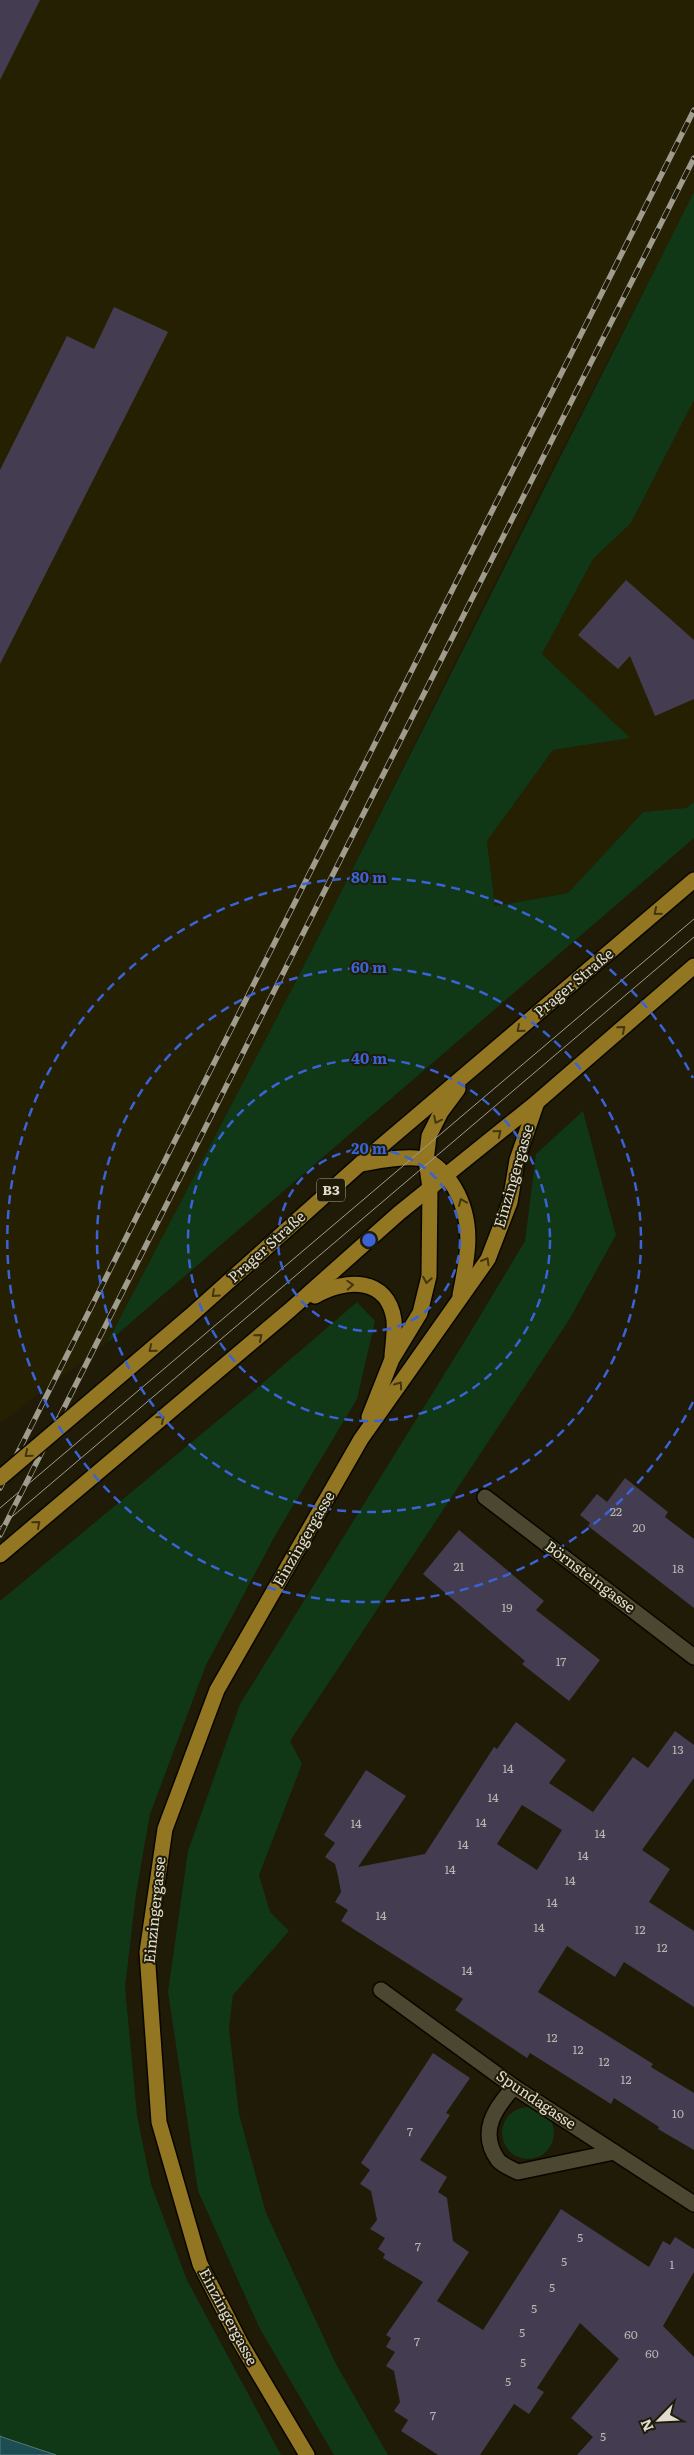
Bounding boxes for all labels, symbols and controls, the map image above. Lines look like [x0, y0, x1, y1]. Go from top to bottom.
text: 80 m [351, 865, 387, 888]
one-way arrow [654, 906, 663, 915]
street label: Prager Straße [528, 942, 618, 1022]
text: 60 m [351, 955, 387, 978]
one-way arrow [517, 1023, 526, 1031]
one-way arrow [617, 1025, 626, 1034]
text: 40 m [351, 1046, 387, 1069]
one-way arrow [433, 1115, 443, 1124]
street label: Einzingergasse [487, 1121, 538, 1230]
one-way arrow [492, 1130, 501, 1138]
text: 20 m [351, 1136, 387, 1159]
road number: B3 [317, 1178, 345, 1202]
one-way arrow [457, 1198, 468, 1207]
street label: Prager Straße [222, 1205, 310, 1287]
centre of rings [360, 1231, 378, 1249]
one-way arrow [480, 1257, 490, 1266]
one-way arrow [422, 1275, 433, 1284]
one-way arrow [346, 1279, 354, 1290]
one-way arrow [211, 1288, 220, 1297]
one-way arrow [253, 1333, 262, 1342]
one-way arrow [148, 1343, 157, 1352]
one-way arrow [393, 1382, 402, 1391]
one-way arrow [156, 1416, 165, 1425]
one-way arrow [25, 1448, 34, 1457]
street label: Einzingergasse [266, 1486, 340, 1590]
house number: 22 [610, 1502, 622, 1520]
house number: 20 [632, 1518, 646, 1536]
one-way arrow [32, 1520, 41, 1529]
street label: Börnsteingasse [541, 1534, 641, 1618]
house number: 21 [454, 1557, 465, 1575]
house number: 18 [672, 1559, 684, 1577]
house number: 19 [501, 1598, 513, 1616]
house number: 17 [556, 1652, 566, 1670]
house number: 13 [672, 1740, 684, 1758]
house number: 14 [502, 1759, 514, 1777]
house number: 14 [487, 1788, 499, 1806]
house number: 14 [475, 1813, 487, 1831]
house number: 14 [350, 1814, 362, 1832]
house number: 14 [594, 1824, 606, 1842]
house number: 14 [457, 1835, 469, 1853]
house number: 14 [577, 1846, 589, 1864]
street label: Einzingergasse [136, 1855, 171, 1964]
house number: 14 [444, 1860, 456, 1878]
house number: 14 [564, 1871, 576, 1889]
house number: 14 [546, 1893, 558, 1911]
house number: 14 [375, 1906, 387, 1924]
house number: 14 [533, 1918, 545, 1936]
house number: 12 [635, 1920, 645, 1938]
house number: 12 [657, 1938, 667, 1956]
house number: 14 [461, 1961, 473, 1979]
house number: 12 [547, 2028, 557, 2046]
house number: 12 [573, 2040, 583, 2058]
house number: 12 [599, 2052, 609, 2070]
street label: Spundagasse [492, 2063, 582, 2134]
house number: 12 [621, 2070, 631, 2088]
house number: 10 [672, 2104, 684, 2122]
house number: 7 [407, 2122, 413, 2140]
house number: 5 [577, 2228, 583, 2246]
house number: 7 [415, 2237, 421, 2255]
house number: 5 [561, 2252, 567, 2270]
house number: 1 [670, 2255, 675, 2273]
street label: Einzingergasse [194, 2264, 265, 2369]
house number: 5 [549, 2278, 555, 2296]
house number: 5 [531, 2299, 537, 2317]
house number: 5 [519, 2323, 525, 2341]
house number: 60 [624, 2325, 638, 2343]
house number: 7 [414, 2332, 420, 2350]
house number: 60 [645, 2344, 659, 2362]
house number: 5 [520, 2353, 526, 2371]
house number: 5 [505, 2372, 511, 2390]
north arrow [634, 2395, 684, 2445]
house number: 7 [430, 2406, 436, 2424]
text: N [635, 2416, 658, 2435]
house number: 5 [600, 2427, 606, 2445]

